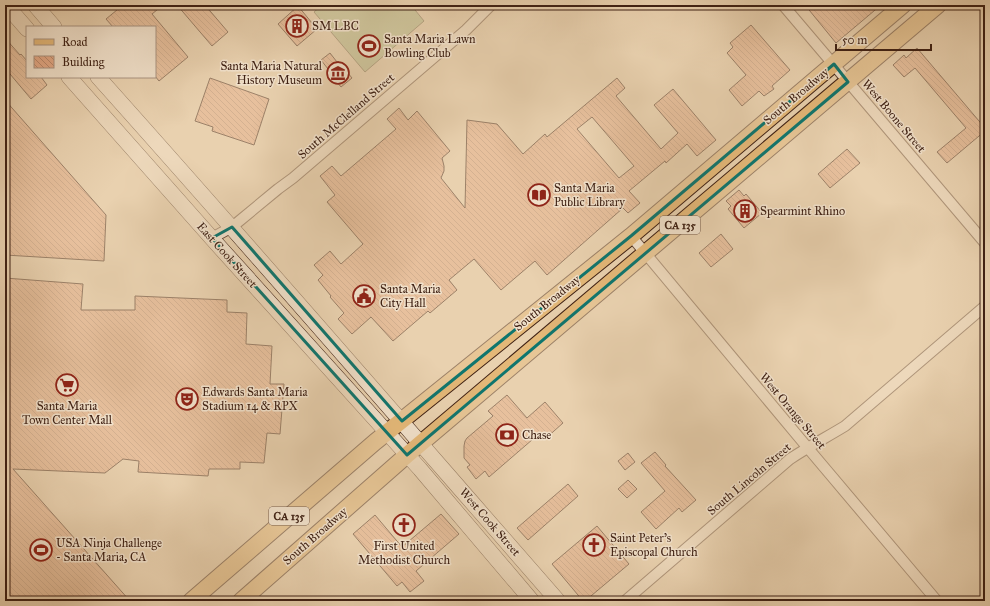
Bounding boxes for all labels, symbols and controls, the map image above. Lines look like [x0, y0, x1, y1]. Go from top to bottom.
building icon: SM LBC [284, 13, 310, 39]
place label: SM LBC [312, 19, 359, 33]
legend [26, 26, 156, 78]
scale bar [836, 26, 931, 52]
place label: Santa Maria Lawn Bowling Club [384, 32, 476, 61]
sports icon: Santa Maria Lawn Bowling Club [356, 33, 382, 59]
text: 50 m [842, 33, 867, 47]
text: Road [62, 35, 88, 49]
text: Building [62, 55, 105, 70]
place label: Santa Maria Natural History Museum [220, 59, 323, 87]
museum icon: Santa Maria Natural History Museum [325, 60, 351, 86]
street label: South Broadway [761, 64, 832, 127]
street label: South McClelland Street [295, 70, 398, 162]
street label: West Boone Street [859, 77, 929, 156]
place label: Santa Maria Public Library [554, 181, 625, 209]
library icon: Santa Maria Public Library [526, 182, 552, 208]
building icon: Spearmint Rhino [732, 198, 758, 224]
place label: Spearmint Rhino [760, 204, 845, 218]
road number: CA 135 [660, 216, 700, 234]
street label: East Cook Street [194, 219, 261, 291]
street label: South Broadway [511, 272, 583, 334]
place label: Santa Maria City Hall [380, 282, 442, 310]
public building icon: Santa Maria City Hall [351, 283, 377, 309]
street label: West Orange Street [756, 370, 829, 453]
supermarket icon: Santa Maria Town Center Mall [54, 372, 80, 398]
place label: Edwards Santa Maria Stadium 14 & RPX [202, 385, 308, 413]
theatre icon: Edwards Santa Maria Stadium 14 & RPX [174, 386, 200, 412]
place label: Santa Maria Town Center Mall [22, 399, 113, 427]
bank icon: Chase [494, 422, 520, 448]
place label: Chase [522, 428, 551, 442]
street label: South Lincoln Street [704, 439, 794, 518]
street label: West Cook Street [457, 485, 524, 559]
street label: South Broadway [280, 504, 350, 568]
road number: CA 135 [269, 507, 309, 525]
church icon: First United Methodist Church [391, 512, 417, 538]
place label: Saint Peter's Episcopal Church [610, 531, 698, 559]
church icon: Saint Peter's Episcopal Church [581, 532, 607, 558]
place label: USA Ninja Challenge - Santa Maria, CA [56, 536, 162, 564]
sports icon: USA Ninja Challenge - Santa Maria, CA [28, 537, 54, 563]
place label: First United Methodist Church [358, 539, 450, 567]

